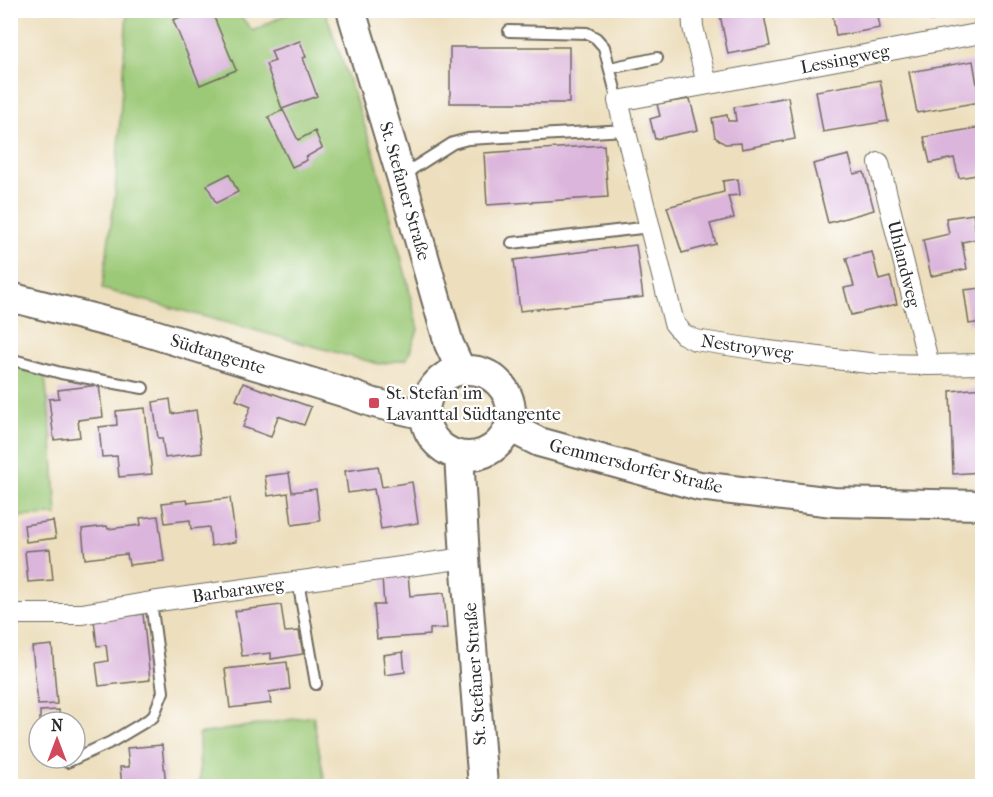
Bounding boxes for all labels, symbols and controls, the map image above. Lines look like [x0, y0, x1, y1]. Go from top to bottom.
street label: Lessingweg [799, 40, 892, 78]
street label: St. Stefaner Straße [375, 119, 434, 263]
street label: Uhlandweg [883, 218, 925, 310]
street label: Südtangente [168, 330, 268, 379]
street label: Nestroyweg [700, 331, 795, 364]
place label: St. Stefan im Lavanttal Südtangente [386, 383, 561, 425]
marker: St. Stefan im Lavanttal Südtangente [367, 396, 381, 410]
street label: Gemmersdorfer Straße [547, 435, 725, 498]
street label: Barbaraweg [191, 574, 286, 607]
street label: St. Stefaner Straße [460, 602, 491, 746]
north arrow [27, 710, 87, 770]
text: N [51, 716, 64, 735]

